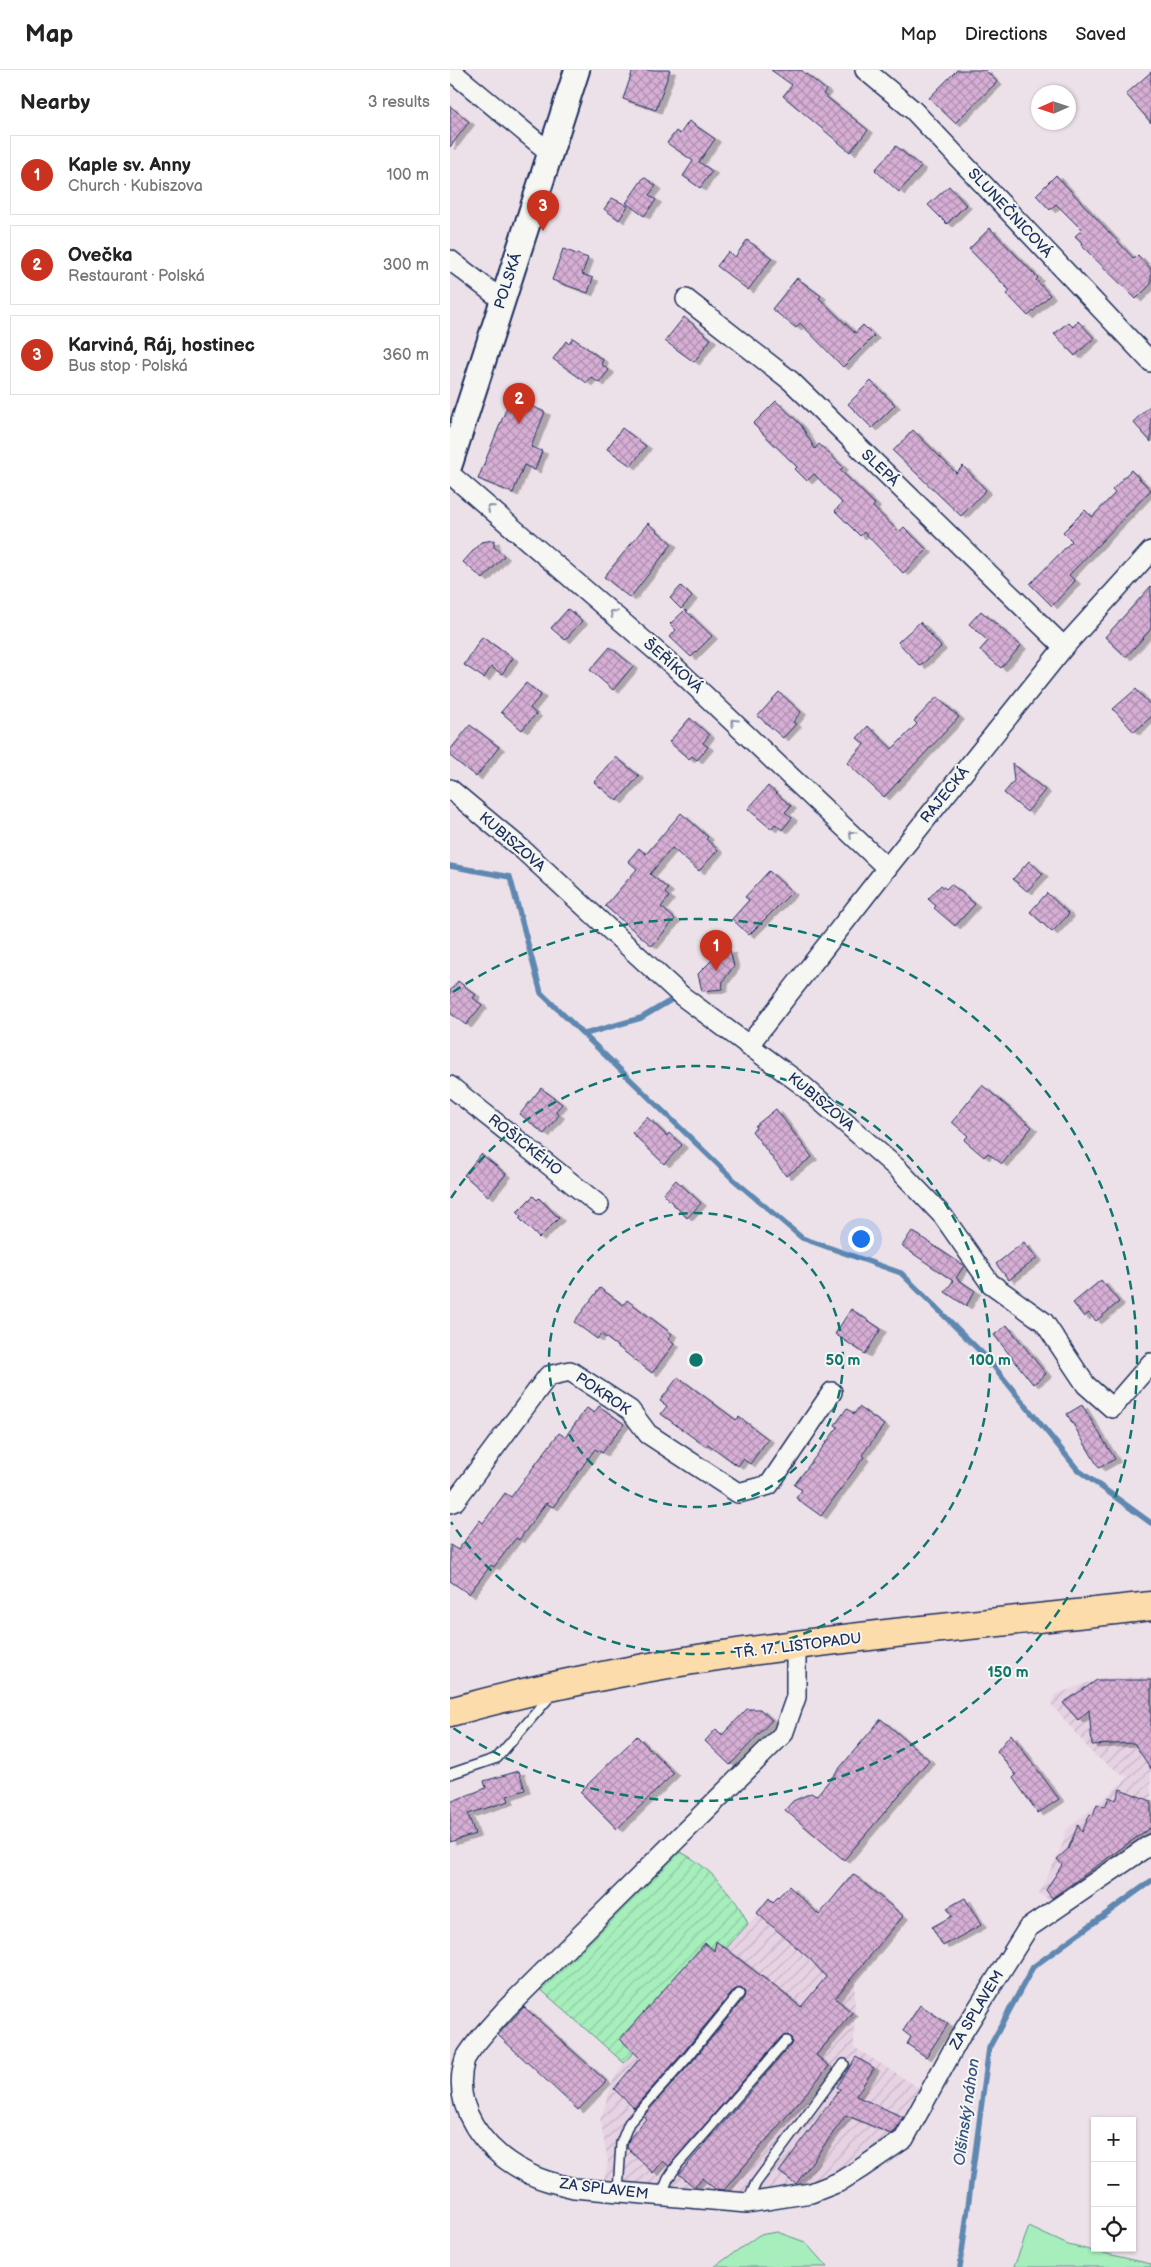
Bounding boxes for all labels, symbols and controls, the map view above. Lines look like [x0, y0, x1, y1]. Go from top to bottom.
text: Map [25, 20, 73, 49]
text: Map [901, 24, 937, 45]
text: Directions [965, 24, 1047, 45]
text: Saved [1075, 24, 1126, 45]
north arrow [1031, 85, 1076, 130]
text: Nearby [20, 90, 90, 115]
text: 3 results [368, 93, 430, 112]
text: Kaple sv. Anny [68, 154, 191, 177]
street label: SLUNEČNICOVÁ [964, 164, 1057, 262]
text: 1 [34, 166, 40, 185]
text: 100 m [386, 166, 429, 185]
text: Church · Kubiszova [68, 177, 203, 196]
pin: 3 [527, 190, 559, 231]
text: Ovečka [68, 244, 133, 267]
street label: POLSKÁ [490, 250, 526, 311]
text: 2 [32, 256, 42, 275]
text: 300 m [383, 256, 429, 275]
text: Restaurant · Polská [68, 267, 205, 286]
text: Karviná, Ráj, hostinec [68, 334, 255, 357]
text: 3 [32, 346, 42, 365]
text: 360 m [382, 346, 429, 365]
text: Bus stop · Polská [68, 357, 188, 376]
pin: 2 [503, 383, 535, 424]
street label: SLEPÁ [857, 445, 903, 491]
one-way arrow [486, 504, 495, 513]
one-way arrow [610, 611, 619, 619]
street label: ŠEŘÍKOVÁ [639, 634, 707, 698]
one-way arrow [730, 719, 739, 728]
street label: RAJECKÁ [916, 762, 974, 827]
street label: KUBISZOVA [475, 808, 550, 876]
one-way arrow [848, 831, 857, 840]
pin: 1 [700, 930, 732, 971]
street label: KUBISZOVA [784, 1069, 859, 1136]
street label: ROŠICKÉHO [484, 1110, 566, 1180]
your location [848, 1226, 874, 1252]
centre of rings [687, 1351, 705, 1369]
text: 50 m [826, 1351, 861, 1370]
text: 100 m [969, 1351, 1011, 1370]
street label: POKROK [572, 1369, 634, 1419]
street label: TŘ. 17. LISTOPADU [733, 1629, 863, 1663]
text: 150 m [987, 1663, 1029, 1682]
street label: ZA SPLAVEM [945, 1967, 1008, 2054]
water label: Olšinský náhon [950, 2057, 984, 2167]
map controls [1091, 2117, 1136, 2252]
button: + [1091, 2117, 1136, 2162]
button: − [1091, 2162, 1136, 2207]
street label: ZA SPLAVEM [558, 2174, 649, 2204]
button: locate [1091, 2207, 1136, 2252]

